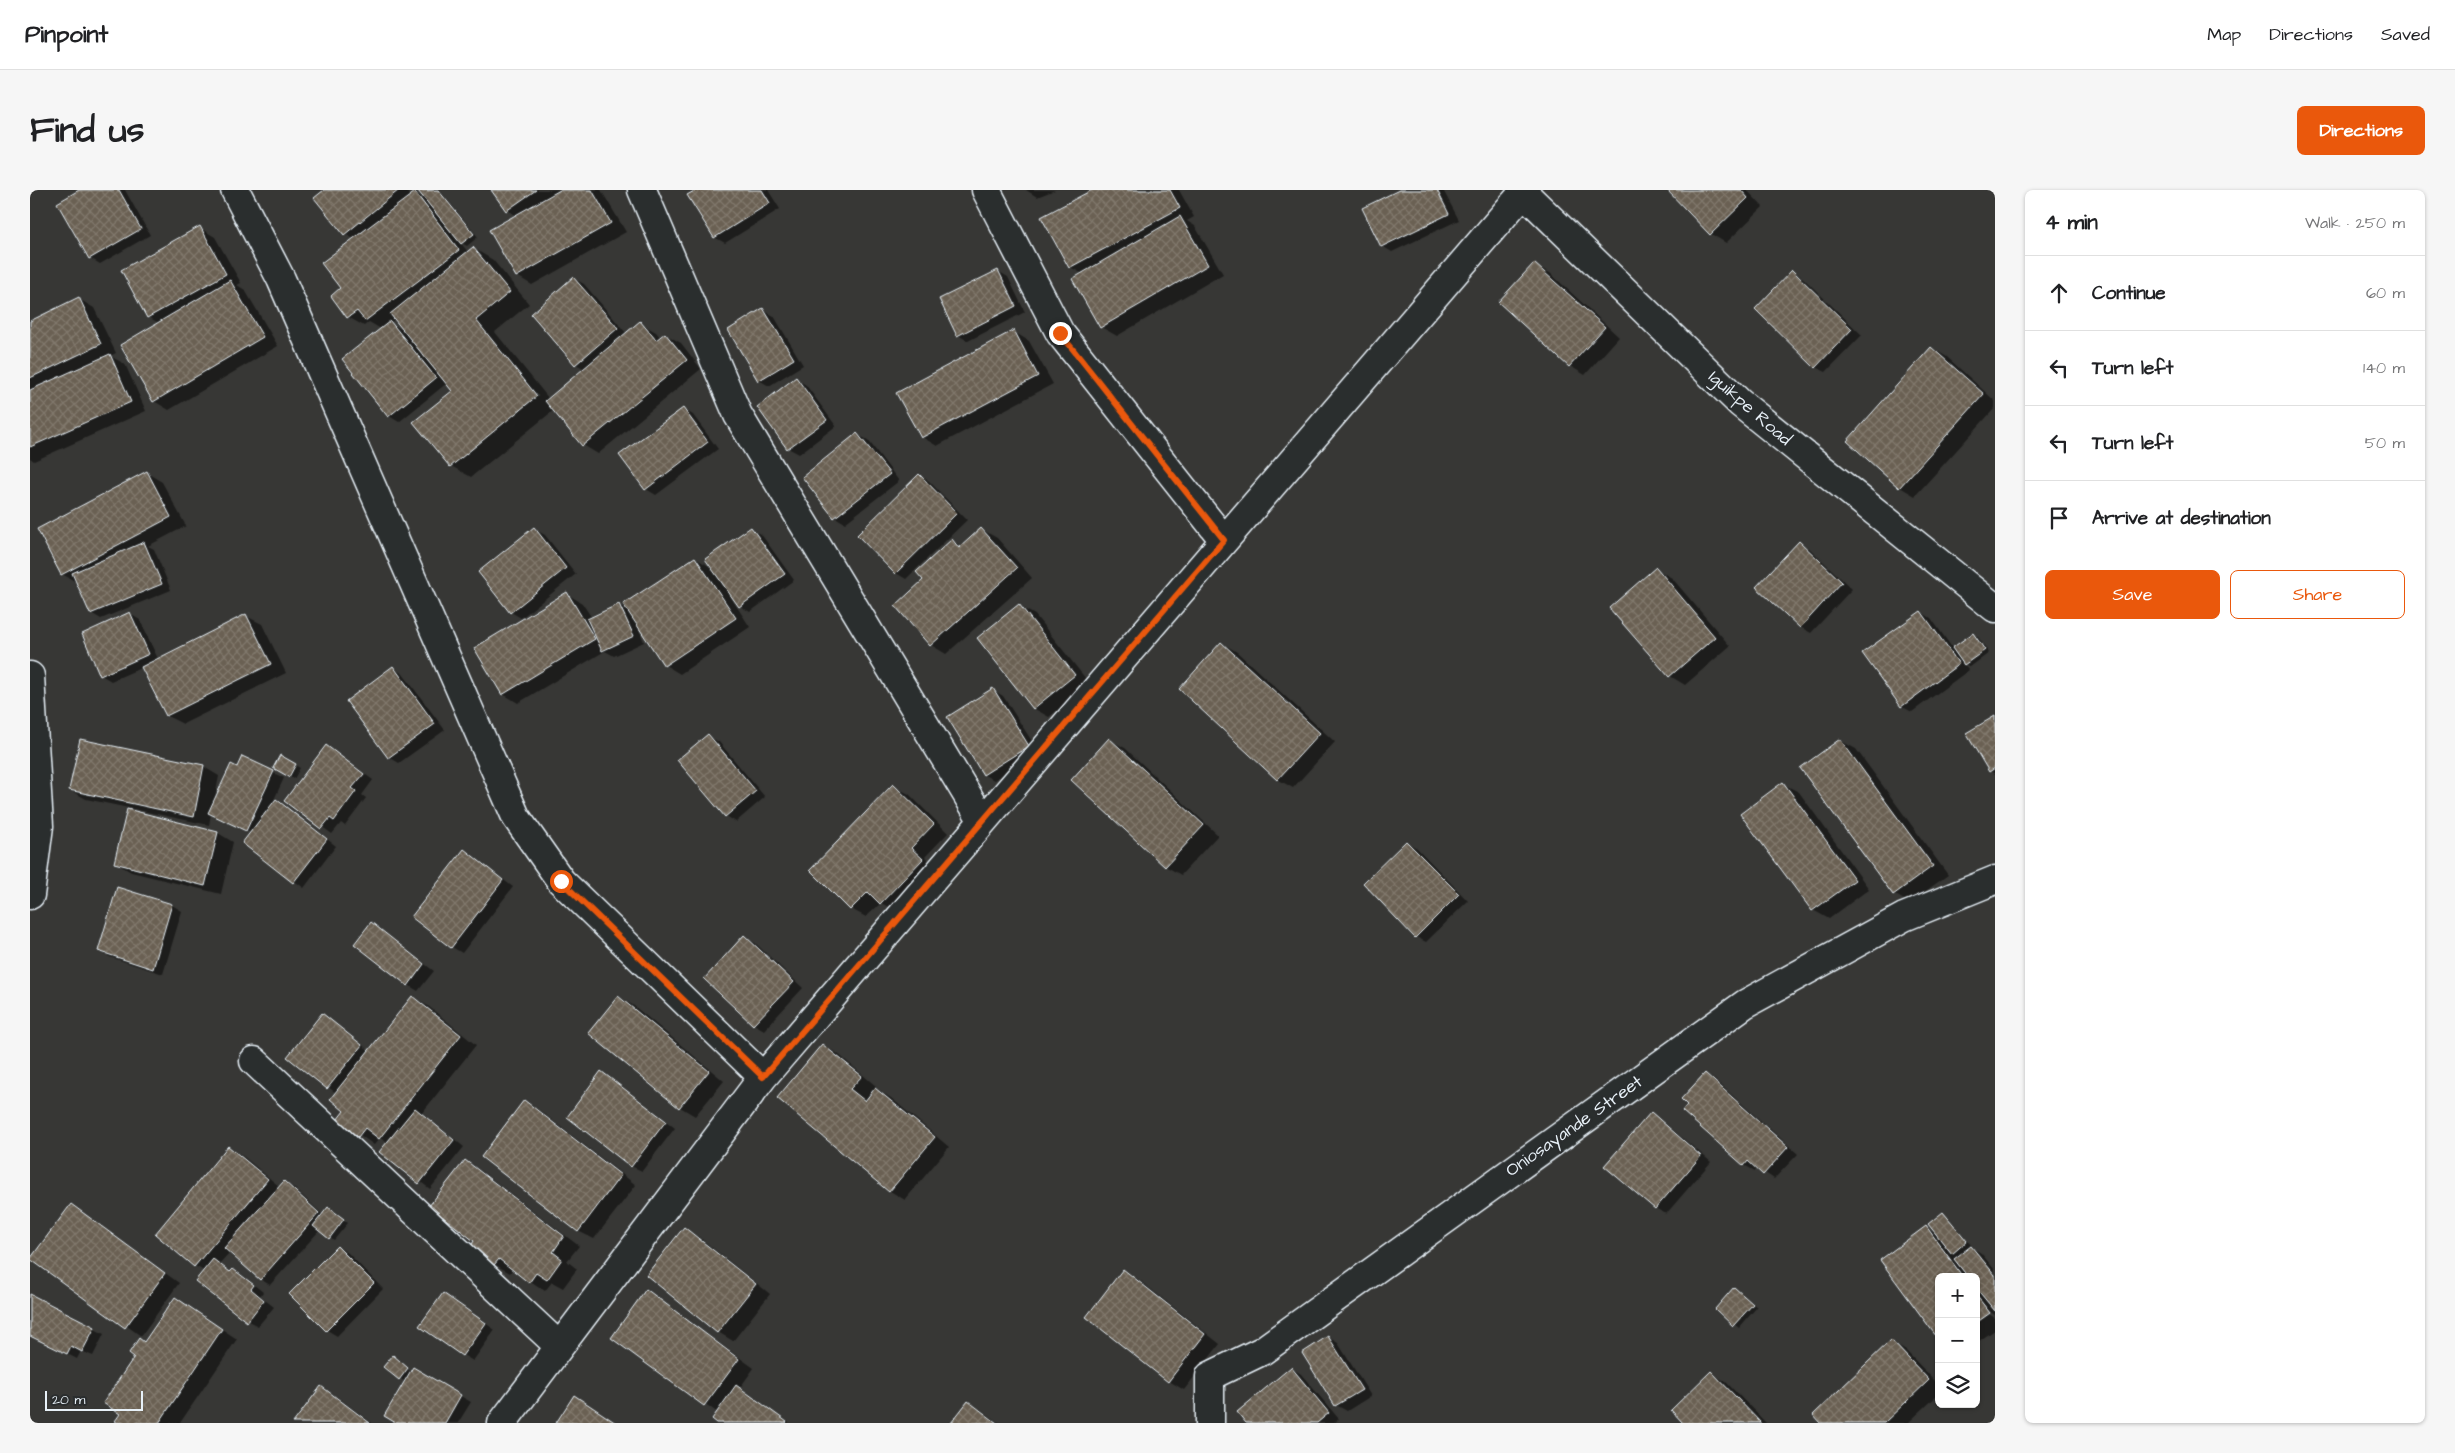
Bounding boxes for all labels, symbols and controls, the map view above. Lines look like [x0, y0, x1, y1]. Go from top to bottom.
text: Pinpoint [25, 18, 108, 52]
text: Map [2207, 22, 2241, 47]
text: Directions [2269, 22, 2353, 47]
text: Saved [2381, 22, 2430, 47]
text: Find us [30, 106, 144, 155]
button: Directions [2297, 106, 2425, 155]
text: 4 min [2045, 208, 2098, 237]
text: Walk · 250 m [2305, 212, 2405, 234]
icon: ahead [2045, 279, 2073, 307]
text: Continue [2092, 280, 2166, 307]
text: 60 m [2366, 282, 2405, 304]
route end [1049, 322, 1072, 345]
icon: left [2045, 354, 2073, 382]
text: Turn left [2092, 355, 2173, 382]
text: 140 m [2363, 357, 2405, 379]
street label: Iguikpe Road [1702, 365, 1797, 452]
icon: left [2045, 429, 2073, 457]
text: Turn left [2092, 430, 2173, 457]
text: 50 m [2365, 432, 2405, 454]
icon: arrive [2045, 504, 2073, 532]
text: Arrive at destination [2092, 505, 2271, 532]
button: Save [2045, 570, 2220, 619]
button: Share [2230, 570, 2405, 619]
route start [550, 870, 573, 893]
street label: Oniosayande Street [1501, 1069, 1649, 1183]
map controls [1935, 1273, 1980, 1408]
button: + [1935, 1273, 1980, 1318]
button: − [1935, 1318, 1980, 1363]
button: layers [1935, 1363, 1980, 1408]
scale bar [45, 1388, 142, 1411]
text: 20 m [52, 1390, 85, 1410]

